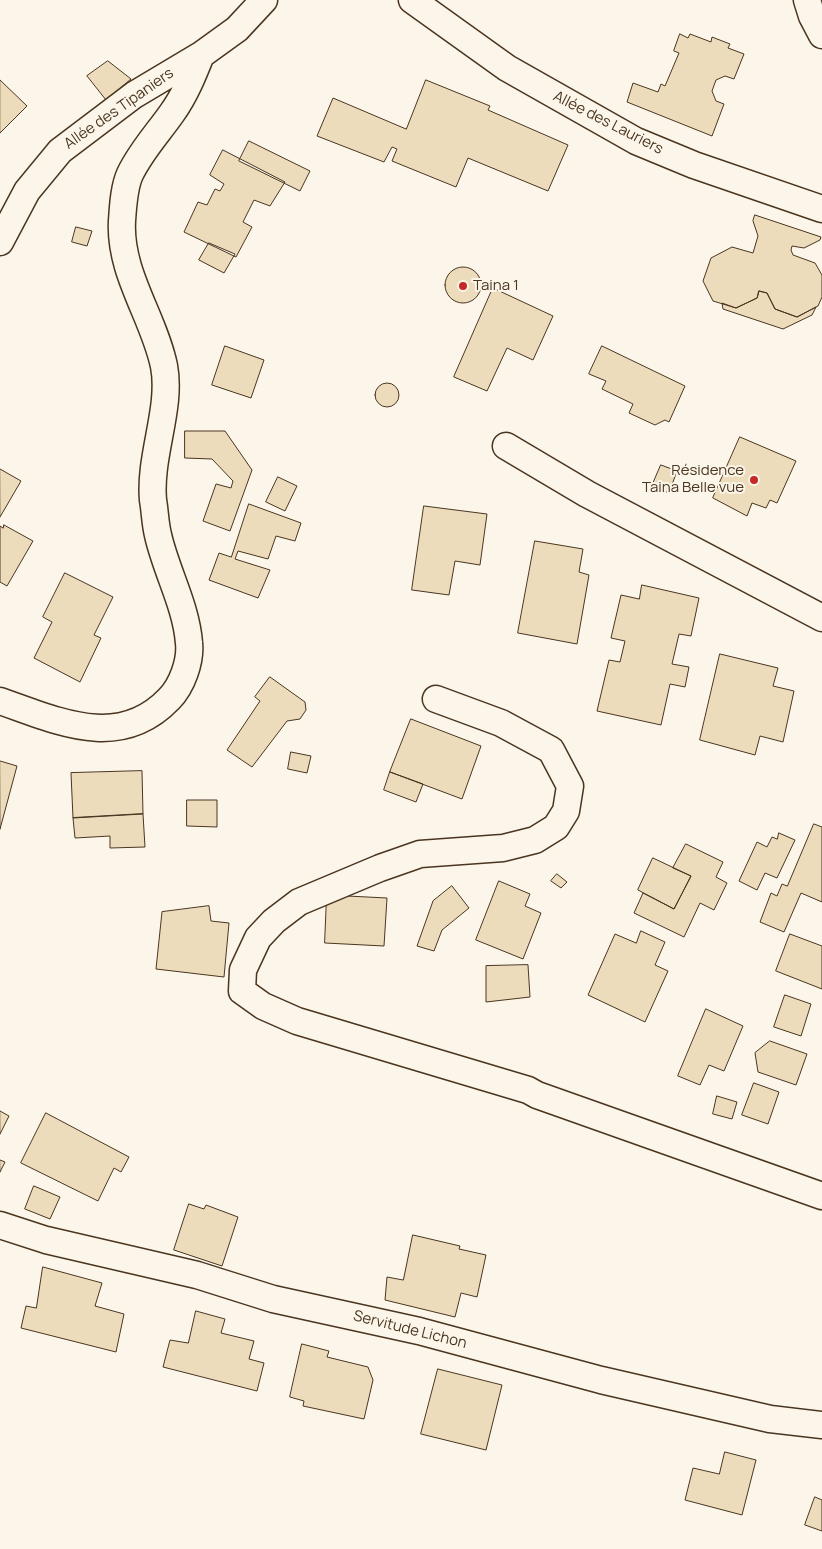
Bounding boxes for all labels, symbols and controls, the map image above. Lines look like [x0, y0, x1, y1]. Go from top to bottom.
street label: Allée des Tipaniers [61, 65, 177, 153]
street label: Allée des Lauriers [550, 87, 666, 159]
place label: Taina 1 [473, 277, 519, 295]
marker: Taina 1 [457, 280, 469, 292]
place label: Résidence Taina Belle vue [642, 462, 744, 497]
marker: Résidence Taina Belle vue [748, 474, 760, 486]
street label: Servitude Lichon [351, 1307, 469, 1353]

